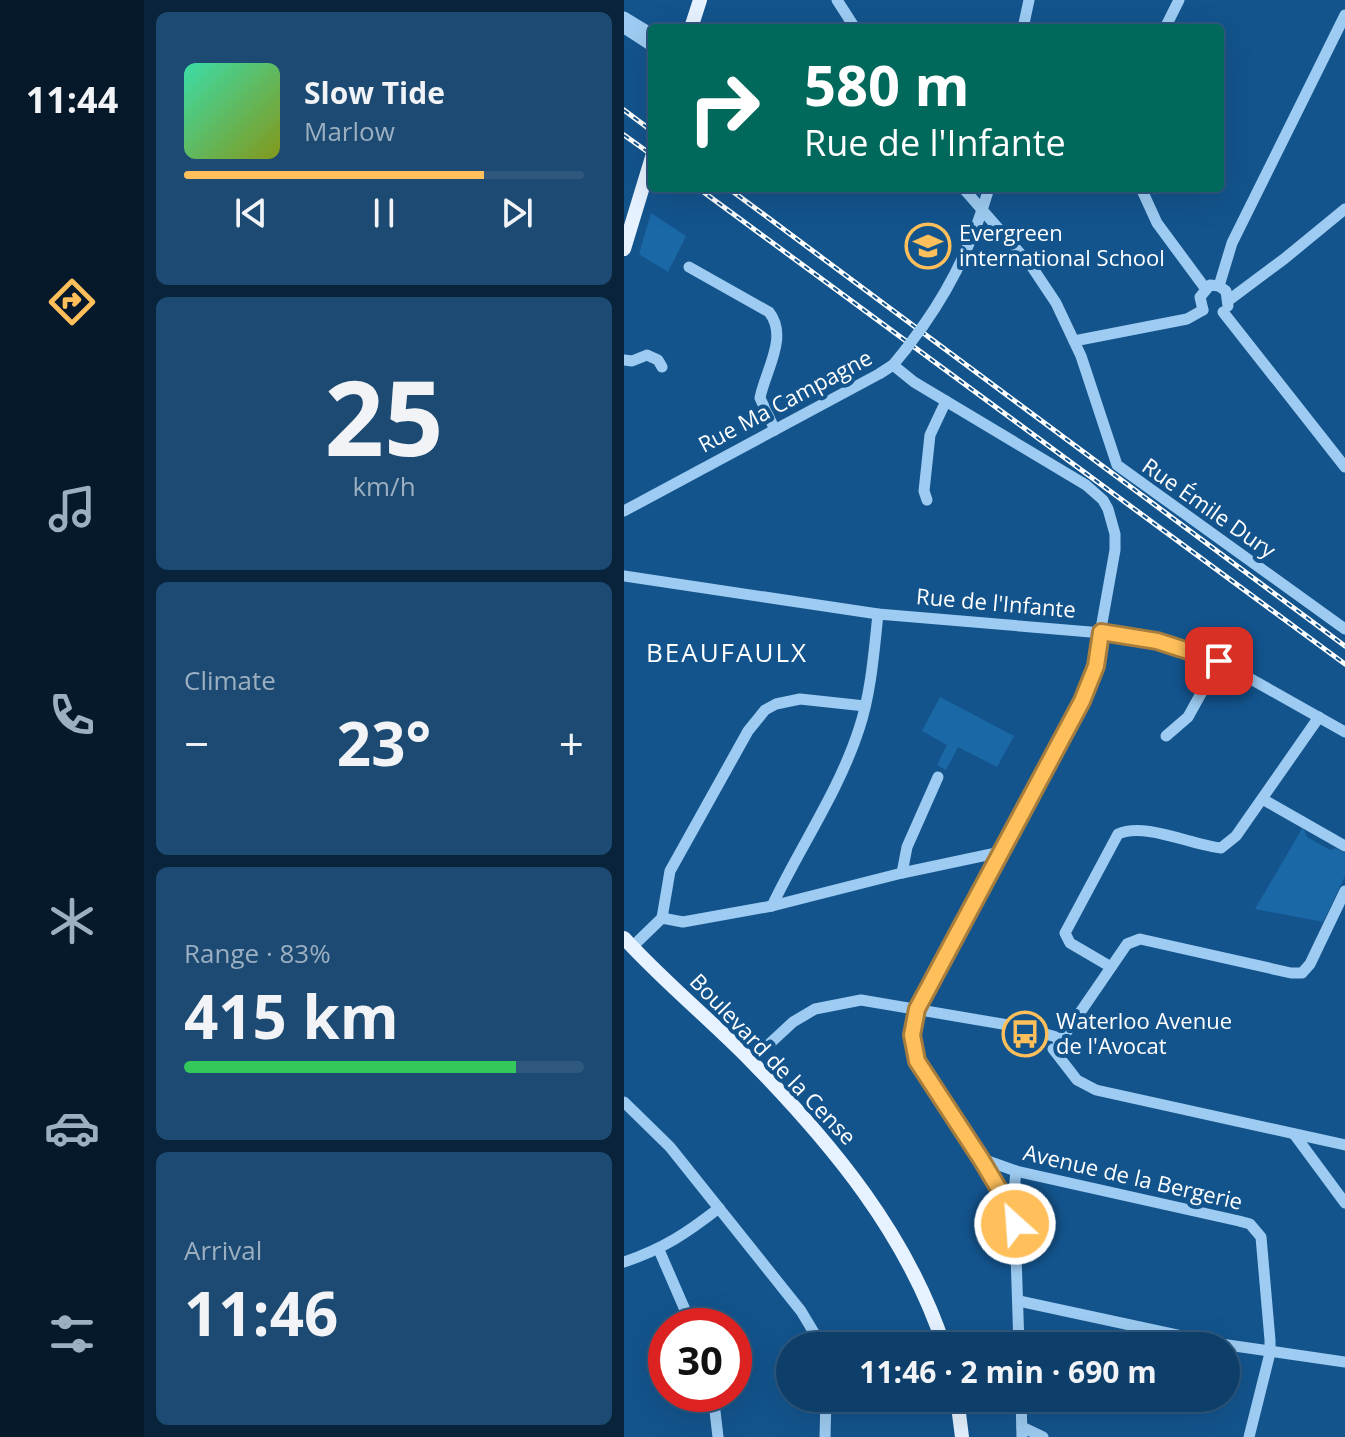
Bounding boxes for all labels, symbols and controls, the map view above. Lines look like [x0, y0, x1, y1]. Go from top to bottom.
text: 580 m [804, 46, 970, 122]
icon: right [672, 56, 776, 160]
text: Slow Tide [304, 72, 445, 113]
text: 11:44 [26, 75, 118, 124]
text: Marlow [304, 113, 395, 149]
text: Rue de l'Infante [804, 118, 1066, 167]
icon: previous [229, 191, 273, 235]
icon: pause [362, 191, 406, 235]
icon: next [495, 191, 539, 235]
place label: Evergreen international School [959, 217, 1165, 272]
school or university icon: Evergreen international School [904, 222, 952, 270]
icon: directions [44, 274, 100, 330]
street label: Rue Ma Campagne [692, 342, 877, 459]
text: 25 [325, 345, 443, 486]
street label: Rue Émile Dury [1137, 450, 1283, 565]
text: km/h [352, 468, 416, 504]
icon: music [44, 481, 100, 537]
street label: Rue de l'Infante [915, 580, 1077, 624]
pin [1185, 627, 1253, 695]
district label: BEAUFAULX [646, 634, 808, 670]
icon: arrive [1197, 639, 1241, 683]
text: Climate [184, 662, 276, 698]
icon: phone [44, 687, 100, 743]
text: 23° [337, 702, 431, 784]
text: − [184, 713, 209, 773]
text: + [559, 713, 584, 773]
icon: climate [44, 893, 100, 949]
text: Range · 83% [184, 935, 331, 971]
street label: Boulevard de la Cense [684, 966, 864, 1151]
text: 415 km [184, 975, 399, 1057]
place label: Waterloo Avenue de l'Avocat [1056, 1005, 1232, 1060]
bus stop icon: Waterloo Avenue de l'Avocat [1001, 1010, 1049, 1058]
icon: car [44, 1100, 100, 1156]
street label: Avenue de la Bergerie [1021, 1136, 1246, 1216]
position arrow [973, 1182, 1057, 1266]
text: Arrival [184, 1232, 262, 1268]
text: 11:46 [184, 1272, 338, 1354]
icon: filters [44, 1306, 100, 1362]
speed limit sign: 30 [648, 1308, 752, 1412]
text: 11:46 · 2 min · 690 m [859, 1351, 1157, 1392]

